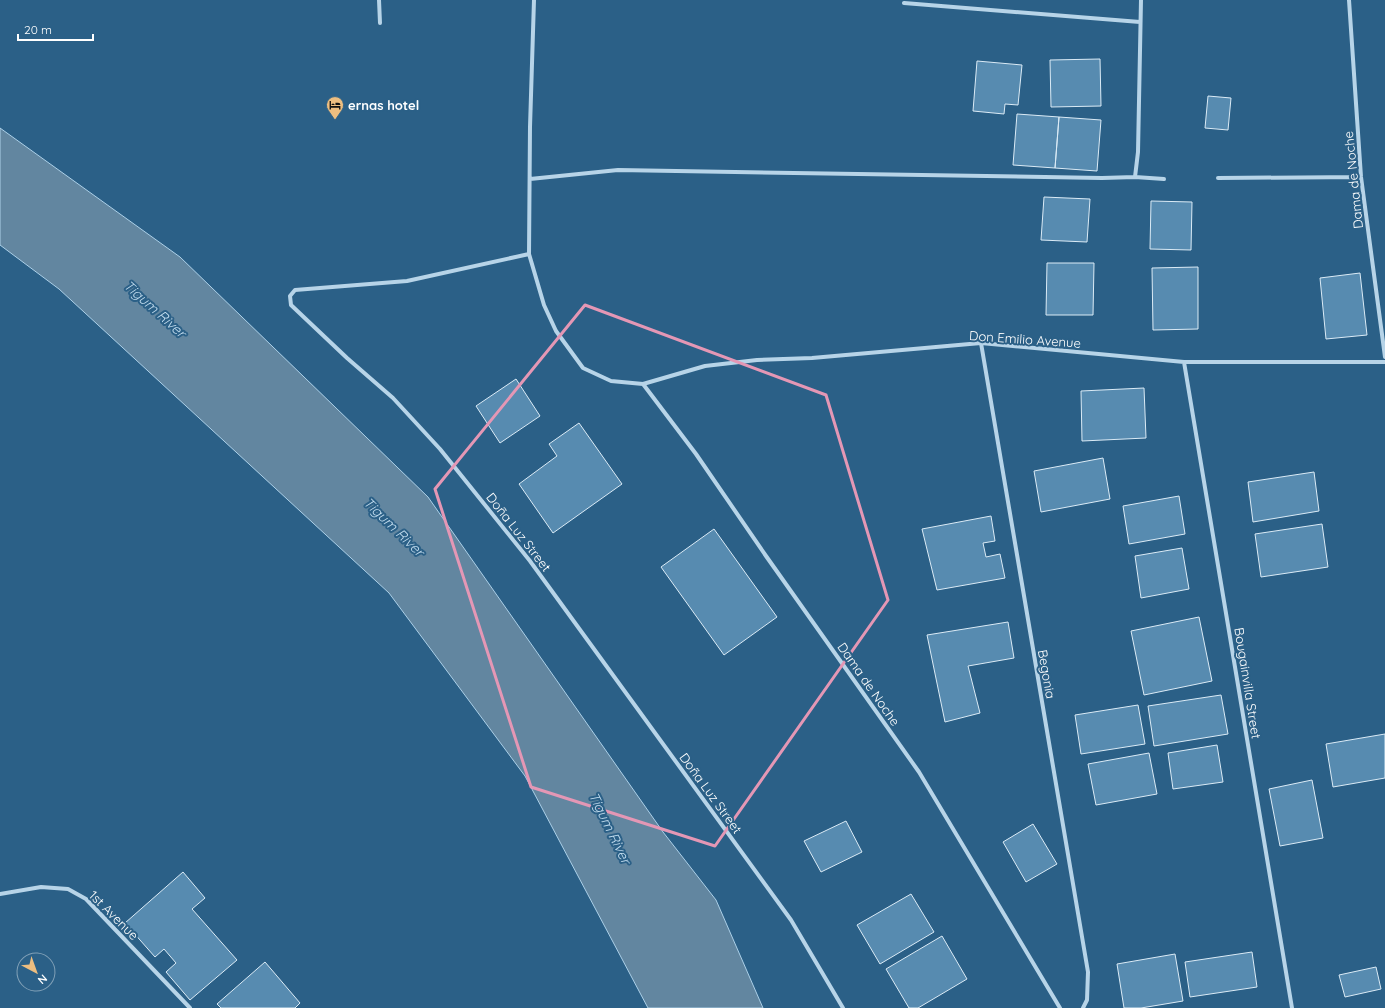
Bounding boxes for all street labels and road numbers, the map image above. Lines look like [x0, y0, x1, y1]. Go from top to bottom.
street label: Dama de Noche [1340, 130, 1366, 230]
street label: Don Emilio Avenue [969, 327, 1081, 351]
street label: Doña Luz Street [483, 489, 555, 575]
street label: Bougainvilla Street [1231, 626, 1265, 740]
street label: Dama de Noche [834, 639, 904, 729]
street label: Begonia [1035, 648, 1059, 700]
street label: Doña Luz Street [676, 750, 746, 836]
street label: 1st Avenue [86, 887, 142, 943]

